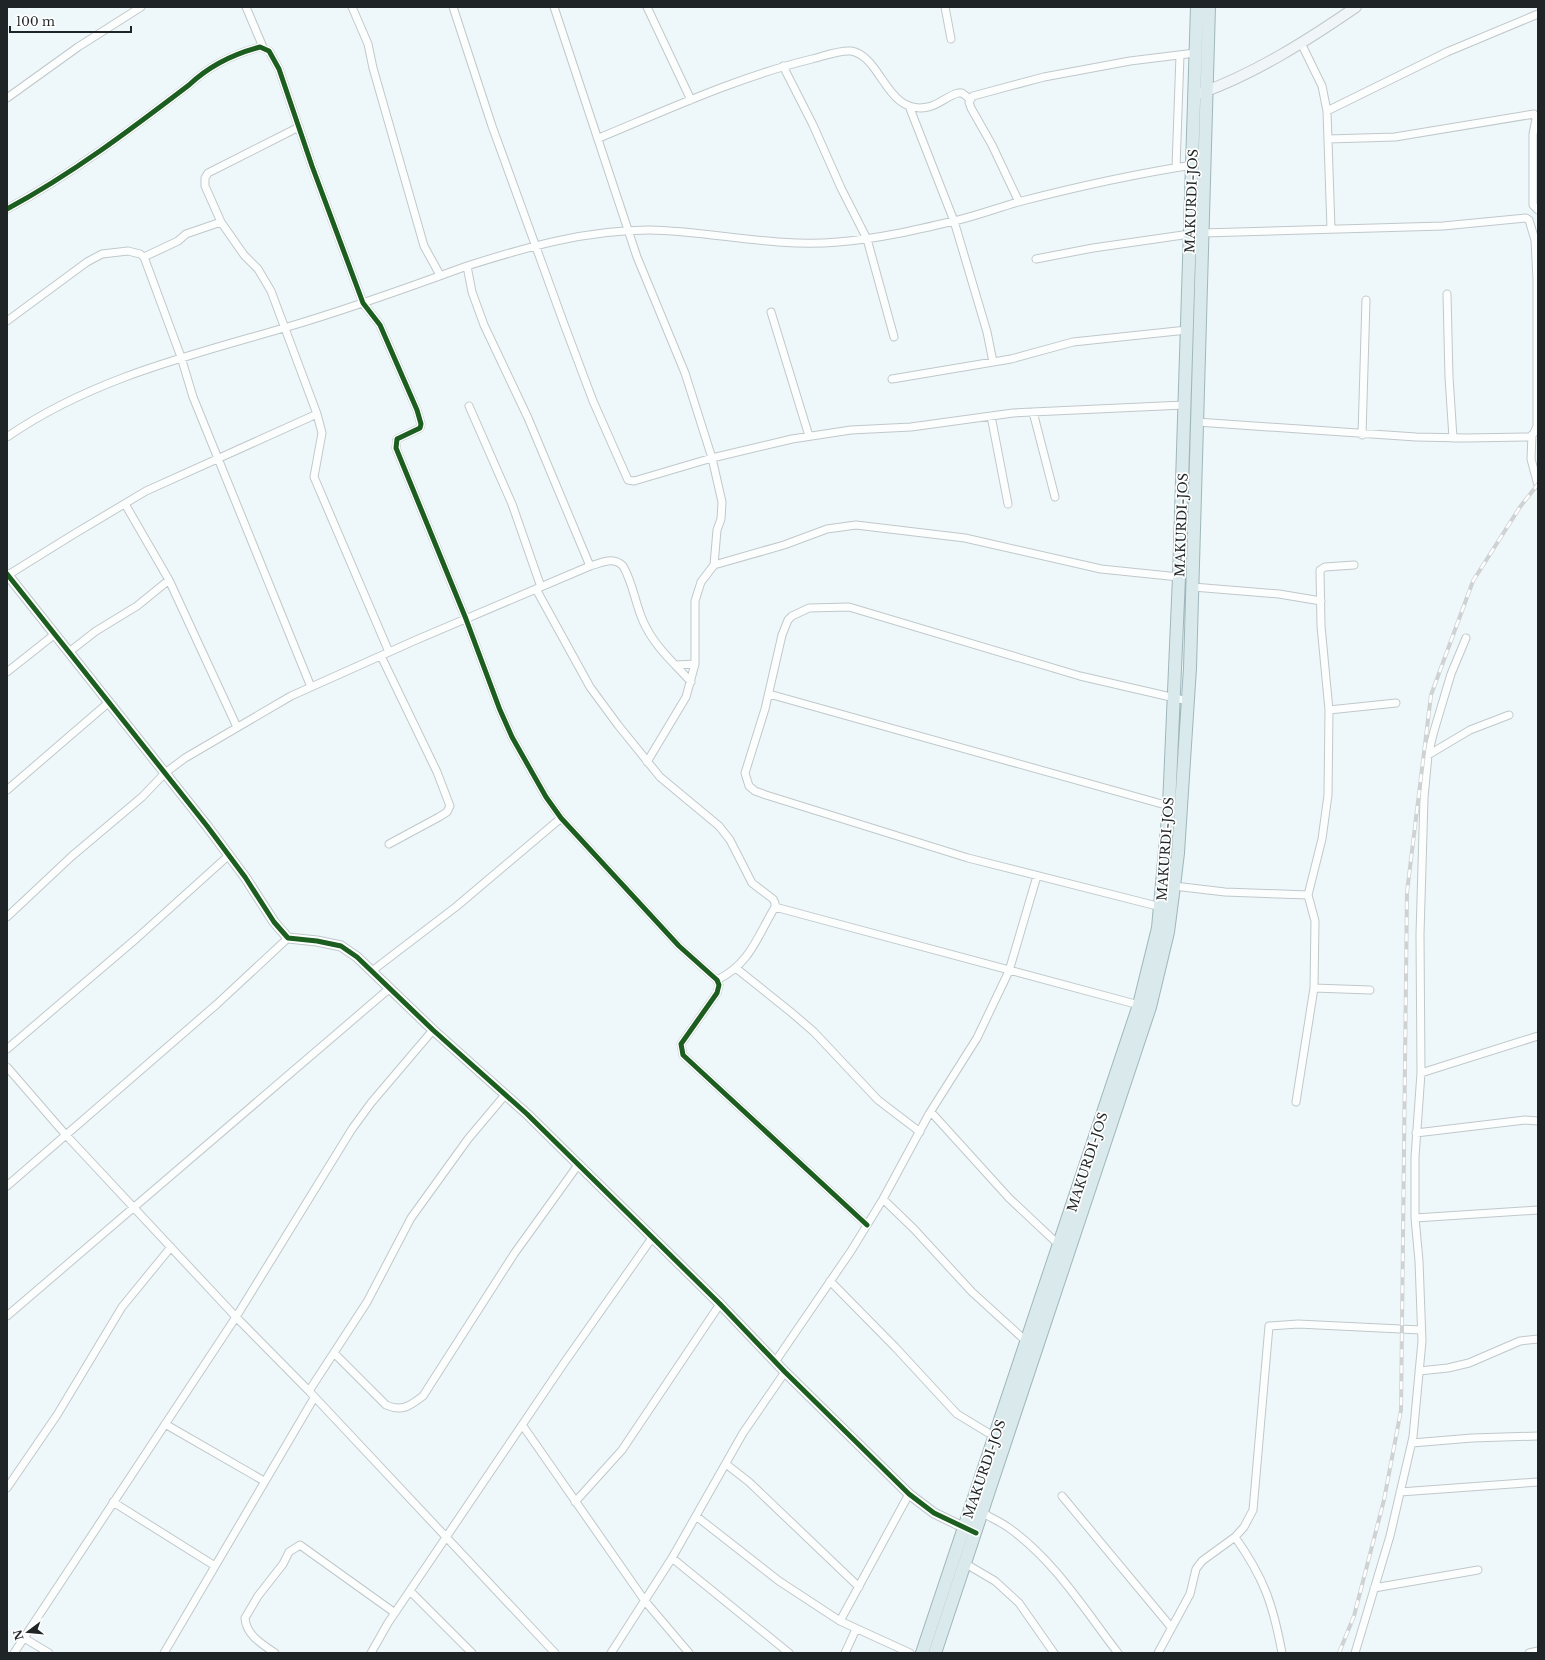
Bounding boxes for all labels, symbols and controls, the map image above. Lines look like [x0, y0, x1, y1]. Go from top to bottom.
scale bar [10, 8, 131, 34]
text: 100 m [16, 14, 55, 29]
street label: MAKURDI-JOS [1181, 149, 1202, 253]
street label: MAKURDI-JOS [1171, 473, 1192, 577]
street label: MAKURDI-JOS [1153, 797, 1178, 902]
street label: MAKURDI-JOS [1063, 1110, 1112, 1214]
street label: MAKURDI-JOS [960, 1417, 1009, 1521]
north arrow [8, 1612, 48, 1652]
text: N [10, 1627, 27, 1642]

